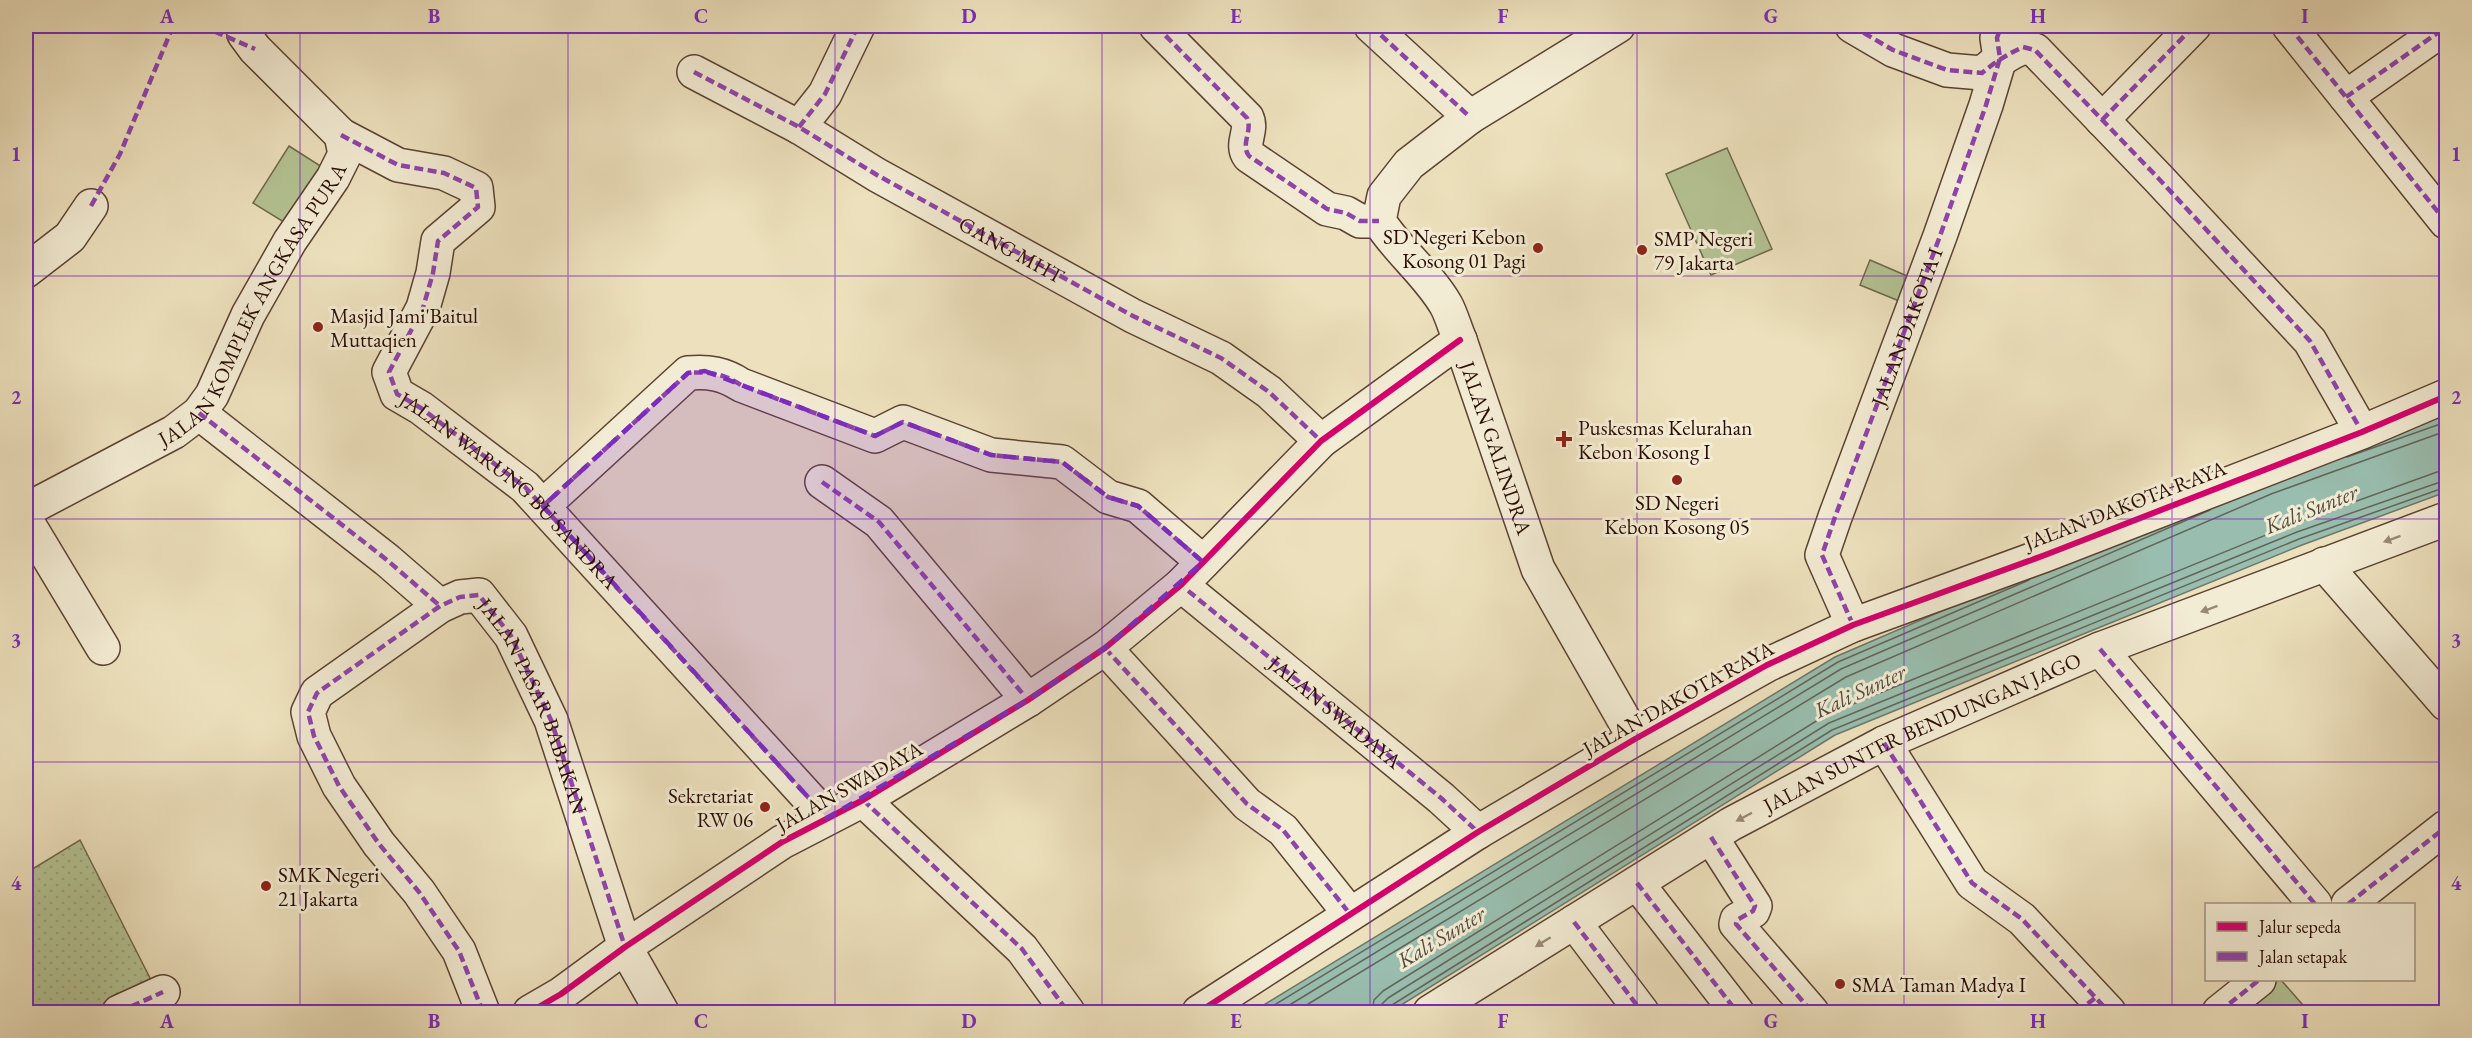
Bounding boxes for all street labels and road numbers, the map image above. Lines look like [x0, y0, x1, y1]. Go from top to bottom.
street label: JALAN KOMPLEK ANGKASA PURA [151, 158, 352, 453]
street label: GANG MHT [954, 209, 1070, 289]
street label: JALAN DAKOTA I [1864, 244, 1948, 411]
street label: JALAN GALINDRA [1454, 356, 1539, 538]
street label: JALAN WARUNG BU SANDRA [393, 384, 625, 595]
street label: JALAN DAKOTA RAYA [2018, 454, 2230, 557]
street label: JALAN PASAR BABAKAN [471, 590, 594, 818]
street label: JALAN DAKOTA RAYA [1576, 634, 1779, 763]
street label: JALAN SUNTER BENDUNGAN JAGO [1756, 646, 2085, 819]
street label: JALAN SWADAYA [1262, 648, 1408, 774]
street label: JALAN SWADAYA [769, 734, 928, 839]

